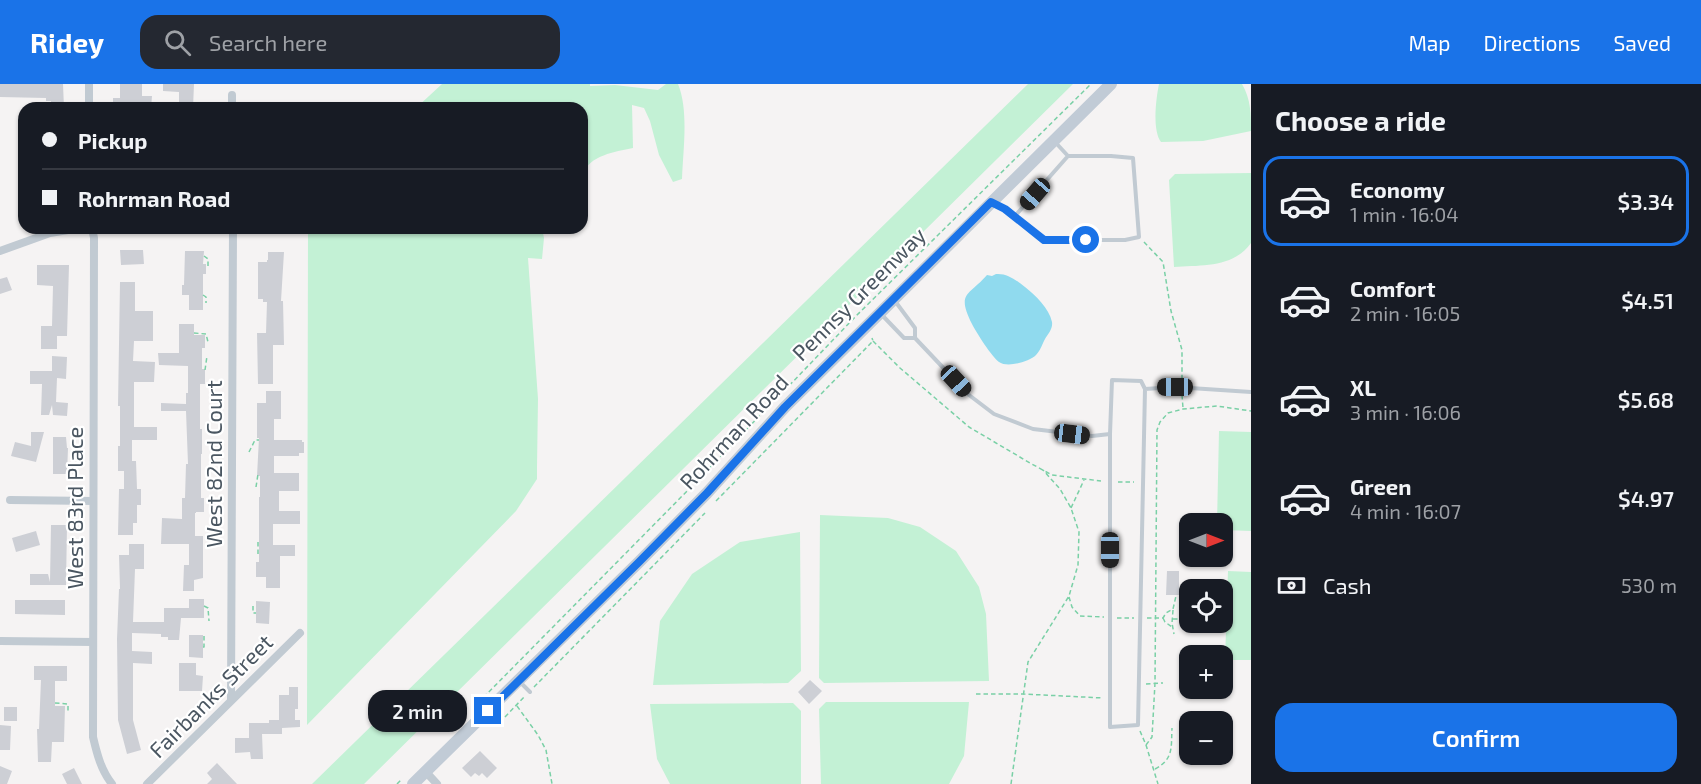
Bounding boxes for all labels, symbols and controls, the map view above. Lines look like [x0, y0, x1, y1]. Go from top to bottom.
search box [140, 15, 560, 69]
text: Ridey [30, 25, 104, 59]
icon: search [161, 26, 194, 59]
text: Search here [209, 29, 327, 55]
text: Map [1408, 30, 1451, 55]
text: Directions [1484, 30, 1580, 55]
text: Saved [1613, 30, 1671, 55]
text: Choose a ride [1275, 104, 1446, 136]
text: Pickup [78, 127, 147, 153]
icon: car [1278, 174, 1332, 228]
car [1016, 175, 1054, 213]
text: Economy [1350, 176, 1445, 202]
text: Rohrman Road [78, 185, 230, 211]
text: $3.34 [1618, 188, 1674, 214]
text: 1 min · 16:04 [1350, 202, 1459, 226]
street label: Pennsy Greenway [786, 221, 931, 365]
route start [1072, 226, 1099, 253]
icon: car [1278, 273, 1332, 327]
text: Comfort [1350, 275, 1435, 301]
text: $4.51 [1621, 287, 1674, 313]
text: 2 min · 16:05 [1350, 301, 1460, 325]
car [937, 362, 975, 400]
street label: Rohrman Road [674, 369, 793, 494]
icon: car [1278, 372, 1332, 426]
text: XL [1350, 374, 1376, 400]
car [1157, 378, 1193, 396]
street label: West 82nd Court [200, 380, 226, 548]
text: $5.68 [1618, 386, 1674, 412]
text: 3 min · 16:06 [1350, 400, 1461, 424]
car [1053, 423, 1091, 445]
street label: West 83rd Place [61, 427, 87, 589]
icon: car [1278, 471, 1332, 525]
text: Green [1350, 473, 1412, 499]
text: $4.97 [1618, 485, 1674, 511]
text: 4 min · 16:07 [1350, 499, 1461, 523]
north arrow [1179, 513, 1233, 567]
map controls [1179, 513, 1233, 765]
car [1101, 532, 1119, 568]
icon: cash [1275, 569, 1308, 602]
text: Cash [1323, 572, 1372, 598]
text: 530 m [1621, 573, 1677, 597]
button: locate [1179, 579, 1233, 633]
street label: Fairbanks Street [143, 628, 277, 762]
button: + [1179, 645, 1233, 699]
callout: 2 min [368, 690, 467, 732]
route end [474, 697, 501, 724]
text: 2 min [392, 699, 443, 723]
button: Confirm [1275, 703, 1677, 772]
button: − [1179, 711, 1233, 765]

